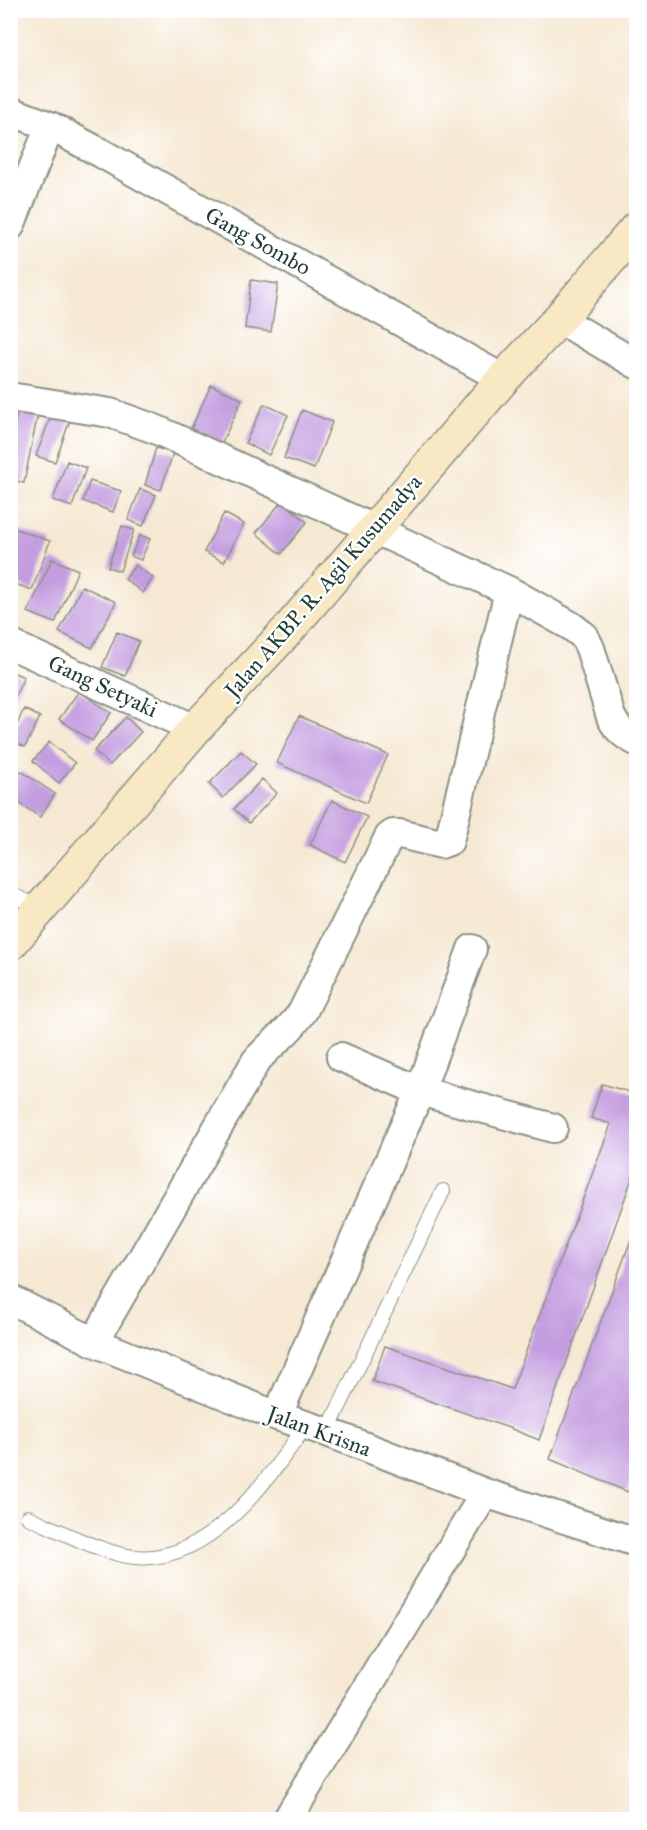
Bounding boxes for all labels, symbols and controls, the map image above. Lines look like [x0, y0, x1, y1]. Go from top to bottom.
street label: Gang Sombo [201, 201, 315, 281]
street label: Jalan AKBP. R. Agil Kusumadya [217, 468, 428, 705]
street label: Gang Setyaki [44, 649, 162, 723]
street label: Jalan Krisna [261, 1399, 375, 1463]

